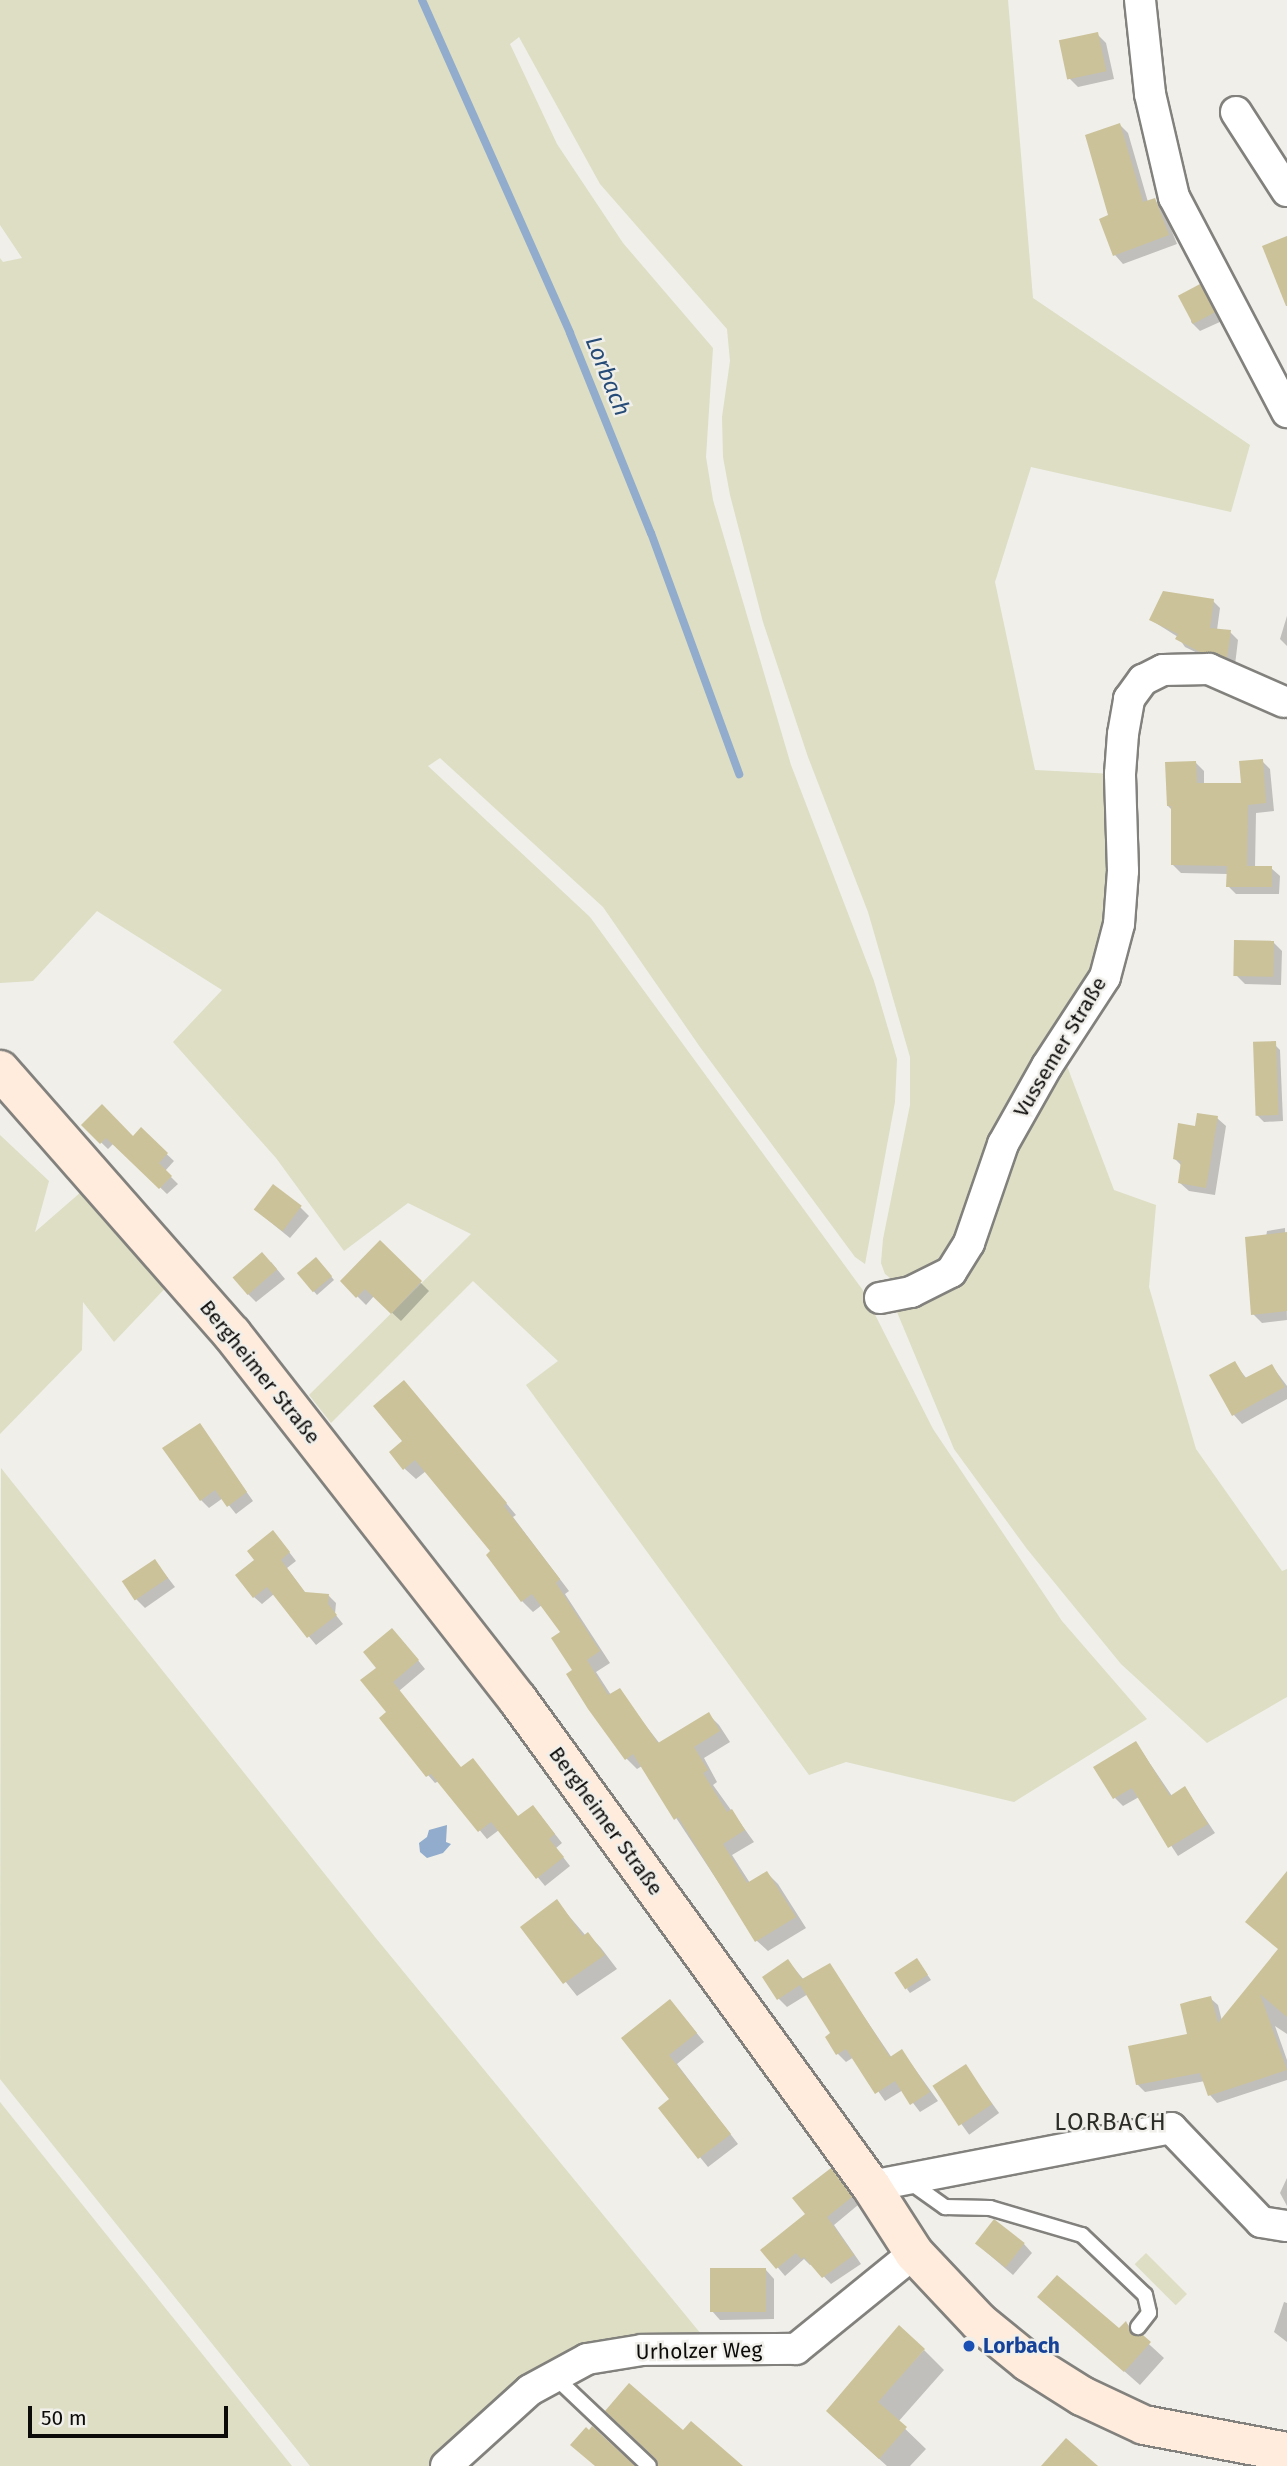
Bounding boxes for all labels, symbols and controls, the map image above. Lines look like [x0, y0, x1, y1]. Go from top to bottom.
water label: Lorbach [580, 332, 636, 420]
street label: Vussemer Straße [1008, 972, 1112, 1122]
street label: Bergheimer Straße [194, 1295, 326, 1449]
street label: Bergheimer Straße [544, 1742, 668, 1900]
district label: LORBACH [1055, 2109, 1167, 2137]
place label: Lorbach [983, 2333, 1060, 2359]
street label: Urholzer Weg [635, 2337, 763, 2365]
marker: Lorbach [961, 2338, 977, 2354]
scale bar [32, 2392, 231, 2436]
text: 50 m [41, 2405, 87, 2431]

